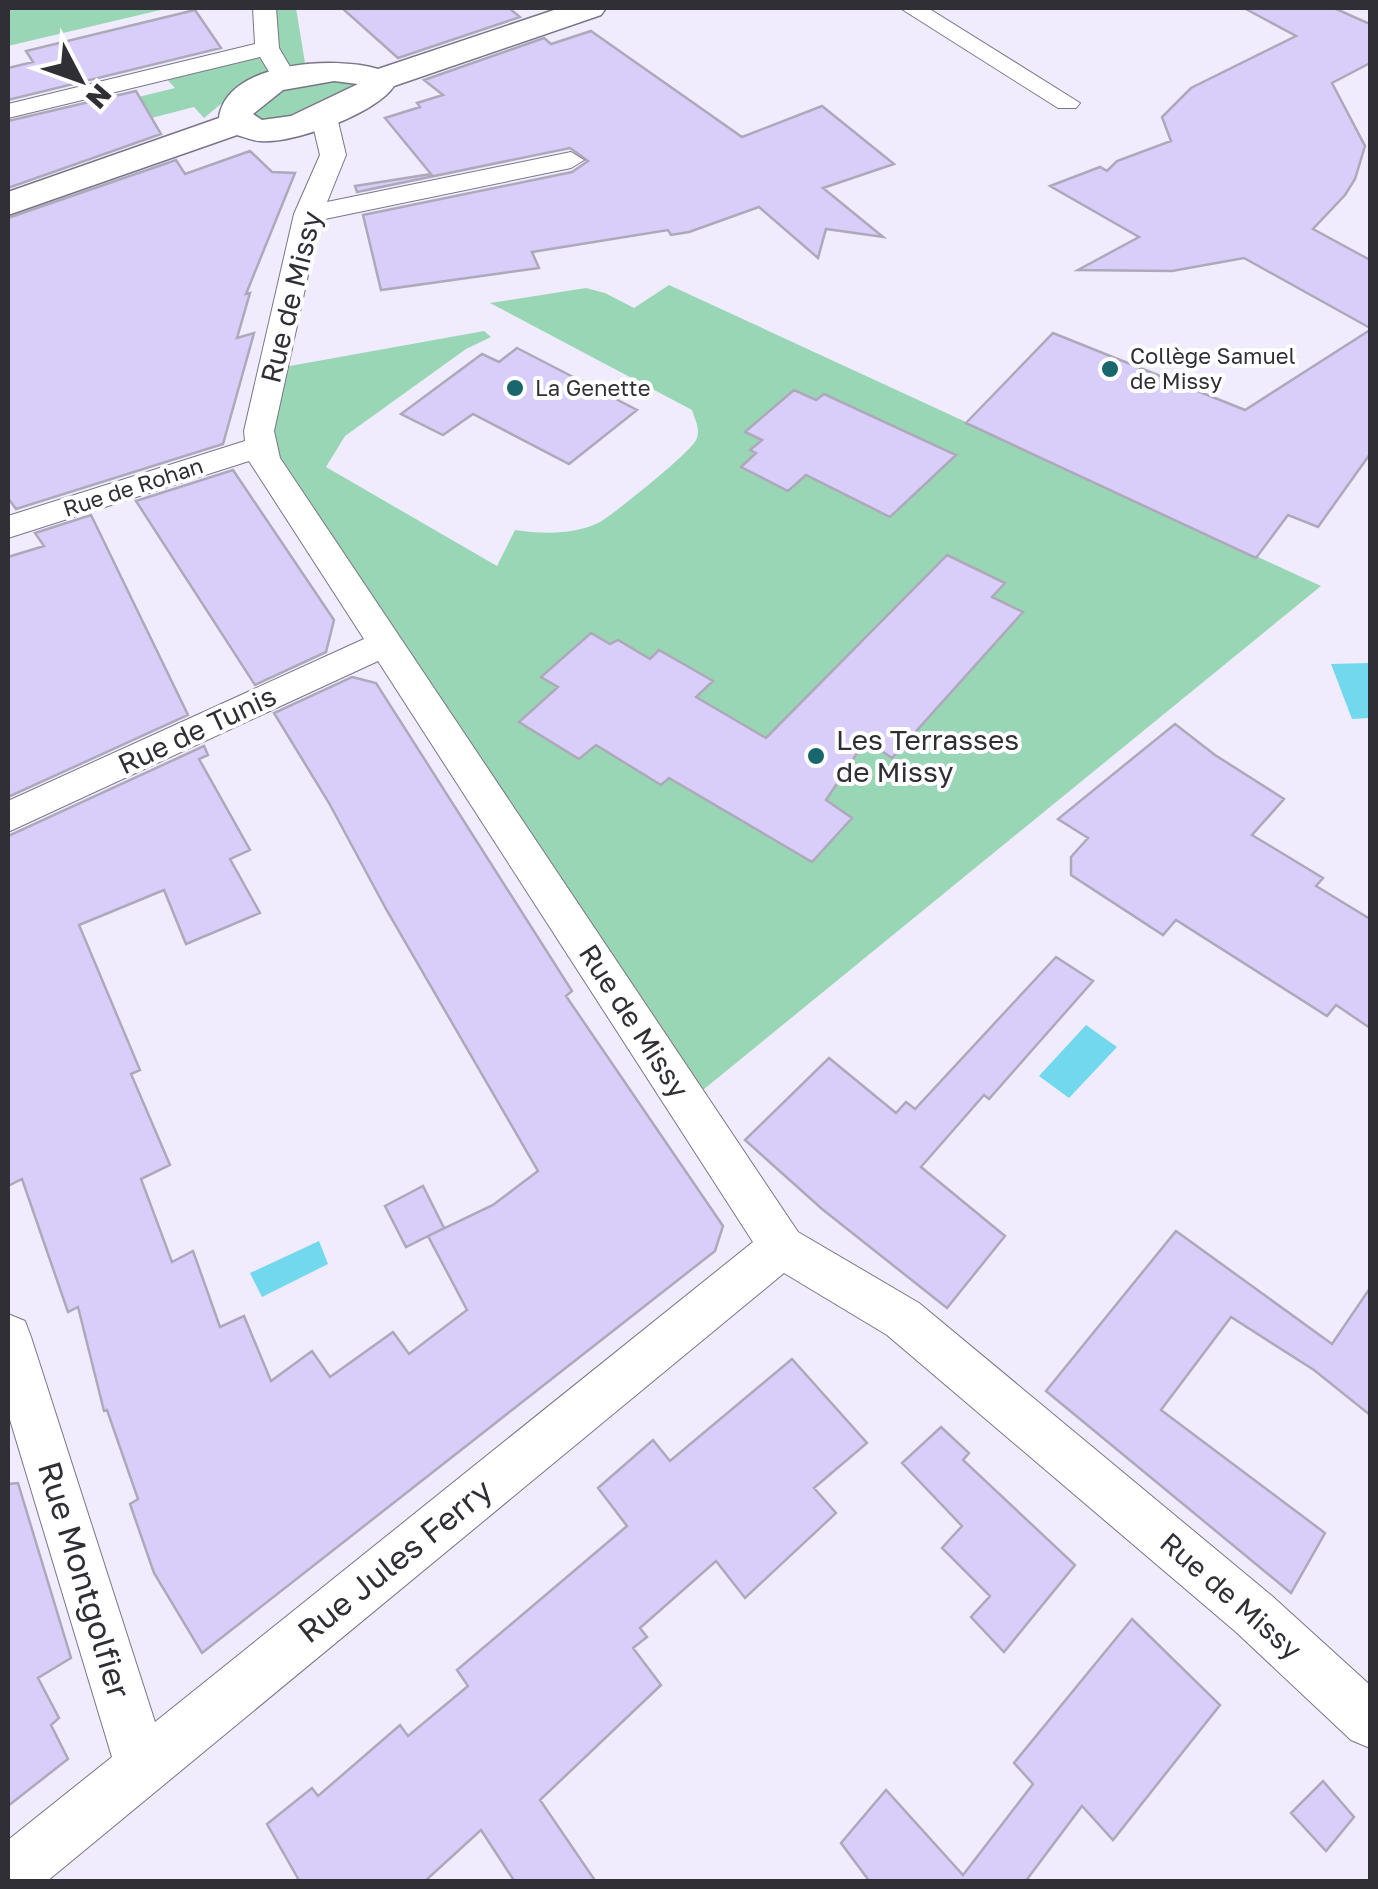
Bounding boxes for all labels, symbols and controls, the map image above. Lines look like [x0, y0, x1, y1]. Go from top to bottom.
north arrow [30, 30, 130, 130]
text: N [80, 78, 119, 116]
street label: Rue de Missy [253, 207, 328, 386]
place label: Collège Samuel de Missy [1130, 342, 1296, 394]
marker: Collège Samuel de Missy [1099, 358, 1121, 380]
place label: La Genette [535, 374, 650, 401]
marker: La Genette [504, 377, 526, 399]
street label: Rue de Rohan [60, 451, 206, 522]
street label: Rue de Tunis [113, 679, 281, 781]
place label: Les Terrasses de Missy [836, 723, 1019, 788]
marker: Les Terrasses de Missy [805, 745, 827, 767]
street label: Rue de Missy [573, 938, 696, 1104]
street label: Rue Montgolfier [31, 1457, 139, 1703]
street label: Rue Jules Ferry [290, 1470, 499, 1650]
street label: Rue de Missy [1154, 1525, 1309, 1666]

